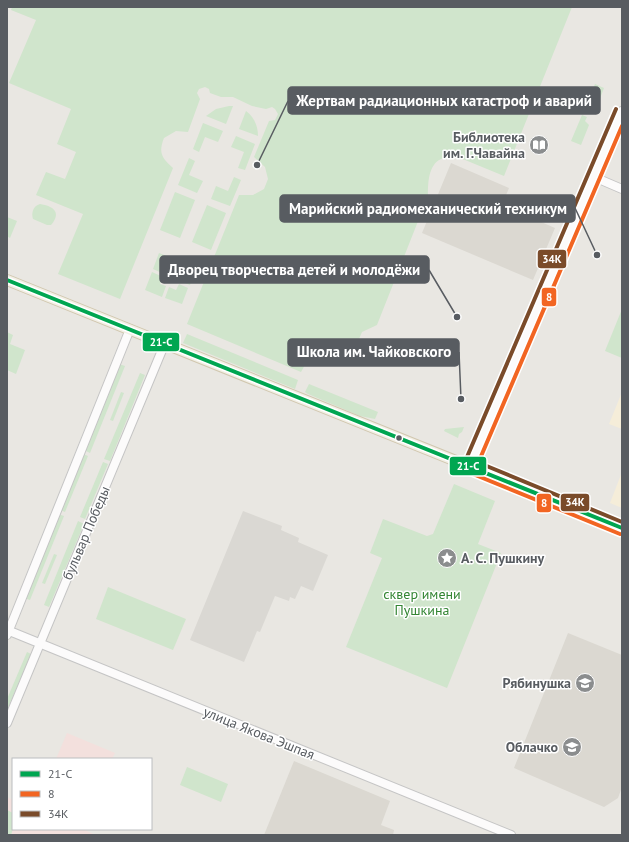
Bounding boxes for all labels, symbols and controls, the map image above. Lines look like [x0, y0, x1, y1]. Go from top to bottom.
callout: Жертвам радиационных катастроф и аварий [288, 87, 600, 114]
text: Жертвам радиационных катастроф и аварий [295, 91, 592, 110]
place label: Библиотека им. Г.Чавайна [443, 128, 525, 162]
library icon: Библиотека им. Г.Чавайна [528, 134, 550, 156]
callout: Марийский радиомеханический техникум [280, 195, 575, 222]
text: Марийский радиомеханический техникум [289, 199, 567, 218]
line badge: 34К [537, 249, 567, 269]
text: 34К [542, 252, 562, 266]
callout: Дворец творчества детей и молодёжи [160, 256, 429, 283]
text: Дворец творчества детей и молодёжи [168, 260, 420, 279]
line badge: 8 [541, 287, 557, 307]
text: 8 [546, 290, 552, 304]
line badge: 21-С [142, 332, 180, 352]
text: 21-С [150, 335, 172, 349]
callout: Школа им. Чайковского [288, 339, 459, 366]
text: Школа им. Чайковского [297, 342, 451, 361]
unlabelled marker [394, 433, 404, 443]
line badge: 21-С [449, 456, 487, 476]
text: 21-С [457, 459, 479, 473]
street label: бульвар Победы [58, 483, 114, 583]
line badge: 8 [536, 493, 552, 513]
line badge: 34К [560, 493, 590, 512]
text: 34К [565, 495, 585, 509]
text: 8 [541, 496, 547, 510]
place icon: А. С. Пушкину [436, 547, 458, 569]
place label: А. С. Пушкину [461, 549, 545, 567]
park label: сквер имени Пушкина [383, 585, 461, 619]
school or university icon: Рябинушка [574, 672, 596, 694]
place label: Рябинушка [502, 674, 571, 692]
street label: улица Якова Эшпая [201, 702, 317, 764]
school or university icon: Облачко [561, 736, 583, 758]
place label: Облачко [506, 738, 558, 756]
legend [12, 758, 152, 830]
text: 21-С [48, 766, 72, 781]
text: 8 [48, 786, 55, 801]
text: 34К [48, 806, 68, 821]

